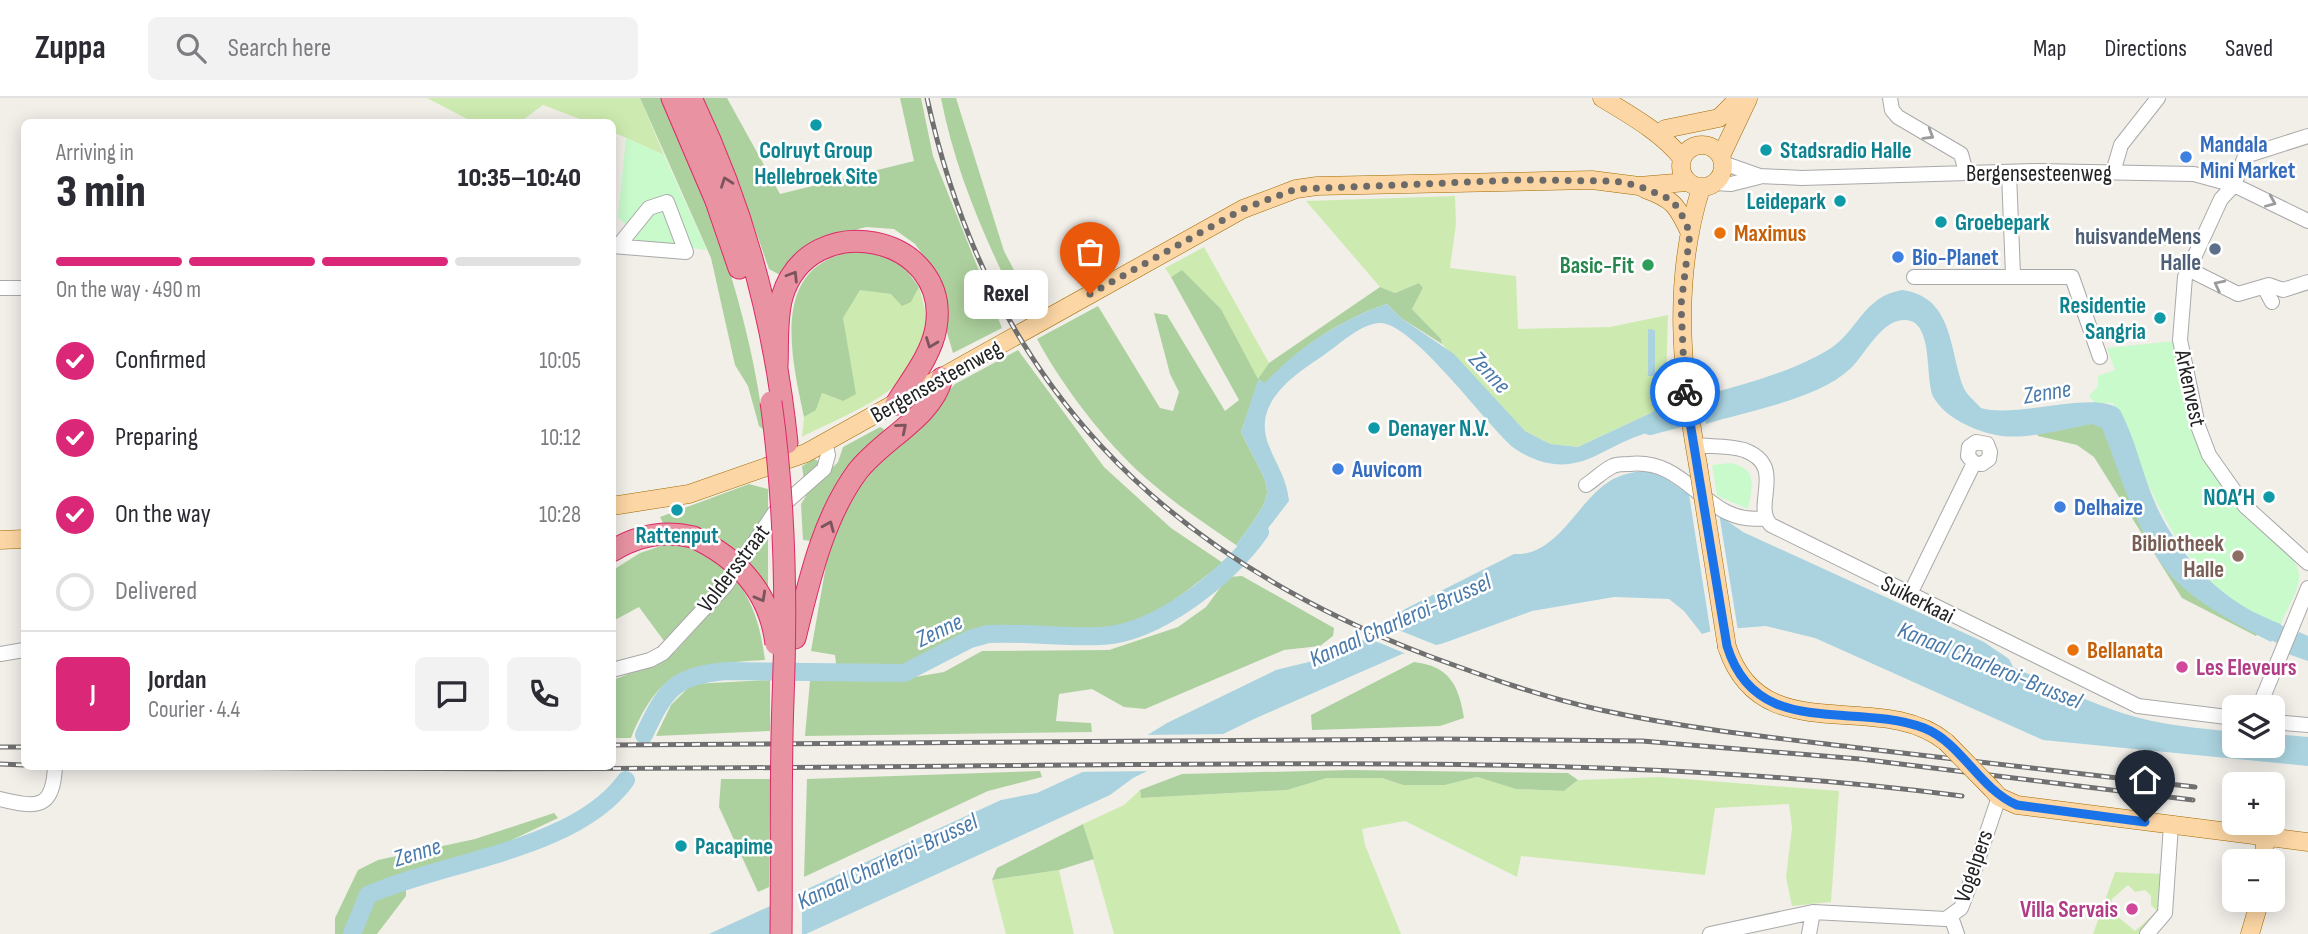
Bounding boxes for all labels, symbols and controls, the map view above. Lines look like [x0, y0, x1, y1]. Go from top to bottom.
search box [148, 17, 638, 80]
text: Zuppa [35, 28, 106, 68]
icon: search [172, 29, 210, 67]
text: Search here [228, 33, 331, 64]
text: Map [2033, 34, 2066, 63]
text: Directions [2104, 34, 2187, 63]
text: Saved [2225, 34, 2273, 63]
marker: Colruyt Group Hellebroek Site [808, 117, 824, 133]
one-way arrow [1921, 127, 1934, 140]
place label: Mandala Mini Market [2200, 131, 2296, 185]
place label: Colruyt Group Hellebroek Site [754, 137, 878, 191]
place label: Stadsradio Halle [1780, 137, 1912, 165]
text: Arriving in [56, 139, 134, 167]
marker: Stadsradio Halle [1758, 142, 1774, 158]
marker: Mandala Mini Market [2178, 149, 2194, 165]
street label: Bergensesteenweg [1966, 160, 2112, 188]
text: 10:35–10:40 [458, 163, 581, 194]
text: 3 min [56, 165, 146, 220]
one-way arrow [721, 177, 735, 189]
place label: Leidepark [1747, 188, 1826, 216]
marker: Leidepark [1832, 193, 1848, 209]
one-way arrow [2264, 194, 2276, 208]
place label: Groebepark [1955, 209, 2050, 237]
marker: Groebepark [1933, 214, 1949, 230]
place label: Maximus [1734, 220, 1807, 248]
pin [1060, 222, 1120, 294]
place label: huisvandeMens Halle [2075, 223, 2201, 277]
marker: Maximus [1712, 225, 1728, 241]
icon: bag [1071, 233, 1109, 271]
marker: huisvandeMens Halle [2207, 241, 2223, 257]
place label: Bio-Planet [1912, 244, 1999, 272]
marker: Bio-Planet [1890, 249, 1906, 265]
place label: Basic-Fit [1560, 252, 1634, 280]
marker: Basic-Fit [1640, 257, 1656, 273]
callout: Rexel [964, 270, 1048, 318]
one-way arrow [784, 271, 797, 284]
text: On the way · 490 m [56, 276, 201, 304]
one-way arrow [2214, 279, 2226, 293]
text: Rexel [983, 280, 1029, 308]
place label: Residentie Sangria [2059, 292, 2146, 346]
marker: Residentie Sangria [2152, 310, 2168, 326]
street label: Bergensesteenweg [866, 334, 1007, 429]
one-way arrow [925, 336, 939, 348]
icon: check [56, 342, 94, 380]
water label: Zenne [1462, 344, 1517, 400]
text: Confirmed [115, 345, 206, 376]
street label: Arkenvest [2168, 346, 2212, 429]
text: 10:05 [539, 347, 581, 375]
courier [1650, 357, 1720, 427]
icon: bike [1666, 373, 1704, 411]
water label: Zenne [2020, 374, 2073, 411]
place label: Denayer N.V. [1388, 415, 1489, 443]
icon: check [56, 419, 94, 457]
marker: Denayer N.V. [1366, 420, 1382, 436]
text: Preparing [115, 422, 198, 453]
text: 10:12 [541, 424, 581, 452]
one-way arrow [893, 424, 906, 436]
place label: Auvicom [1351, 456, 1422, 484]
marker: Auvicom [1330, 461, 1346, 477]
place label: NOA’H [2203, 484, 2255, 512]
marker: NOA’H [2261, 489, 2277, 505]
place label: Delhaize [2074, 494, 2143, 522]
icon: check [56, 496, 94, 534]
text: On the way [115, 499, 211, 530]
marker: Delhaize [2052, 499, 2068, 515]
text: 10:28 [539, 501, 581, 529]
marker: Rattenput [669, 502, 685, 518]
street label: Voldersstraat [692, 519, 776, 618]
one-way arrow [821, 521, 835, 534]
place label: Rattenput [635, 522, 719, 550]
place label: Bibliotheek Halle [2132, 530, 2224, 584]
marker: Bibliotheek Halle [2230, 548, 2246, 564]
water label: Kanaal Charleroi-Brussel [1305, 567, 1496, 674]
street label: Suikerkaai [1876, 570, 1959, 630]
text: Delivered [115, 576, 197, 607]
one-way arrow [753, 590, 766, 602]
water label: Zenne [910, 607, 967, 654]
water label: Kanaal Charleroi-Brussel [1894, 615, 2087, 716]
place label: Bellanata [2087, 637, 2163, 665]
marker: Bellanata [2065, 642, 2081, 658]
place label: Les Eleveurs [2196, 654, 2297, 682]
button: chat [415, 657, 489, 731]
button: phone [507, 657, 581, 731]
marker: Les Eleveurs [2174, 659, 2190, 675]
text: Jordan [148, 665, 206, 696]
text: J [90, 679, 96, 710]
map controls [2222, 695, 2285, 912]
button: layers [2222, 695, 2285, 758]
text: Courier · 4.4 [148, 696, 240, 724]
pin [2115, 750, 2175, 822]
icon: home [2126, 761, 2164, 799]
button: + [2222, 772, 2285, 835]
water label: Kanaal Charleroi-Brussel [792, 807, 983, 916]
street label: Vogelpers [1948, 826, 1999, 906]
water label: Zenne [389, 832, 444, 874]
place label: Pacapime [695, 833, 773, 861]
marker: Pacapime [673, 838, 689, 854]
button: − [2222, 849, 2285, 912]
place label: Villa Servais [2020, 896, 2118, 924]
marker: Villa Servais [2124, 901, 2140, 917]

